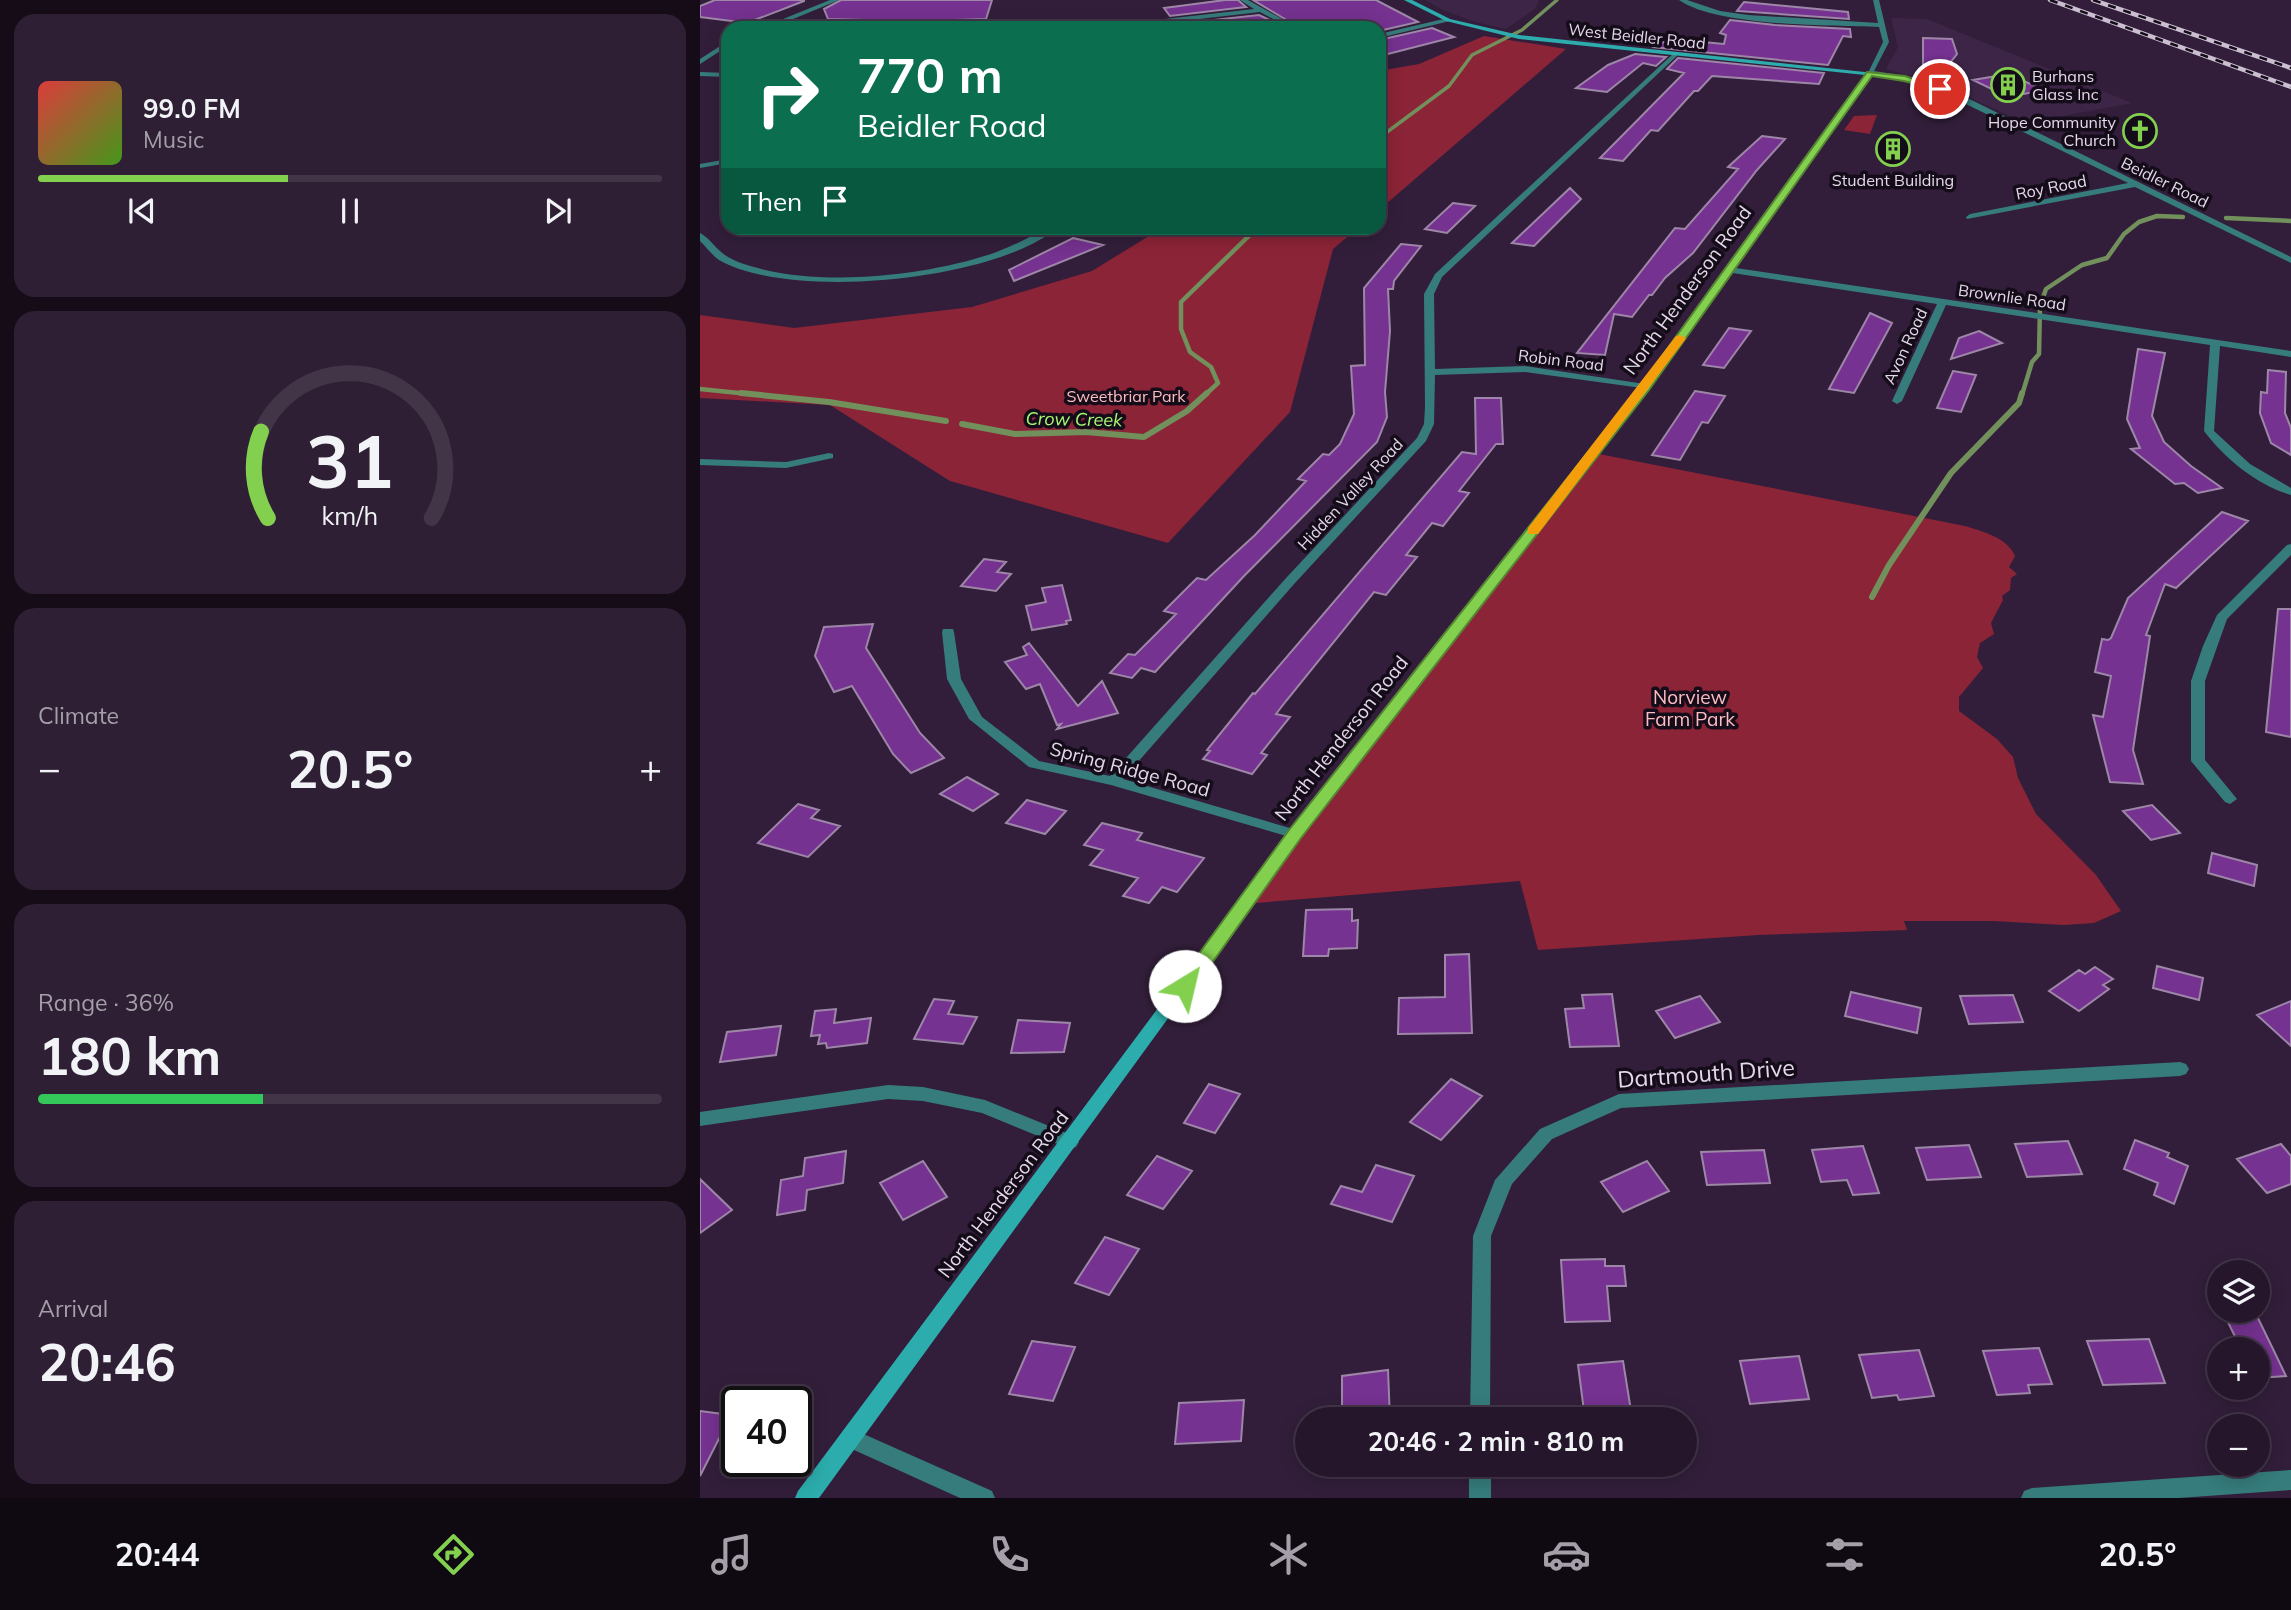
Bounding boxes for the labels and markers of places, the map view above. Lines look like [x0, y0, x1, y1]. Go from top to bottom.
pin [1910, 59, 1970, 119]
building icon: Burhans Glass Inc [1989, 66, 2027, 104]
place label: Burhans Glass Inc [2032, 66, 2099, 104]
place label: Hope Community Church [1988, 112, 2116, 150]
church icon: Hope Community Church [2121, 112, 2159, 150]
building icon: Student Building [1874, 130, 1912, 168]
place label: Student Building [1832, 170, 1954, 190]

